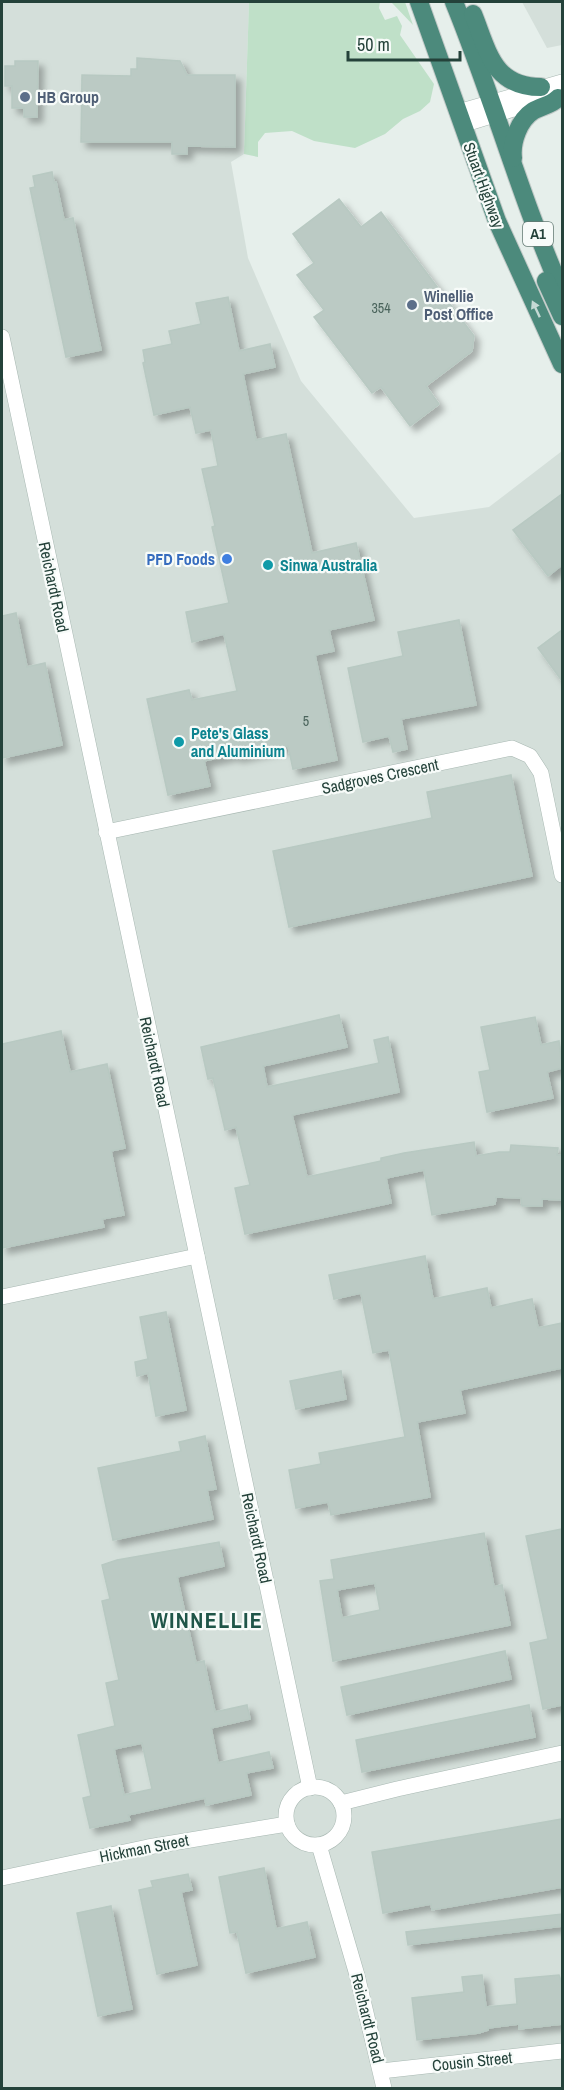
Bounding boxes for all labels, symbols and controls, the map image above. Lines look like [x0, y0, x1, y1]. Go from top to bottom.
scale bar [348, 24, 460, 62]
text: 50 m [357, 32, 390, 57]
place label: HB Group [37, 86, 99, 108]
marker: HB Group [18, 90, 32, 104]
street label: Stuart Highway [458, 139, 510, 231]
road number: A1 [523, 222, 553, 246]
place label: Winellie Post Office [424, 285, 493, 325]
marker: Winellie Post Office [405, 298, 419, 312]
house number: 354 [371, 299, 391, 317]
one-way arrow [531, 300, 540, 317]
street label: Reichardt Road [34, 540, 74, 634]
place label: PFD Foods [146, 548, 215, 570]
marker: PFD Foods [220, 552, 234, 566]
place label: Sinwa Australia [280, 554, 378, 576]
marker: Sinwa Australia [261, 558, 275, 572]
house number: 5 [303, 712, 309, 730]
place label: Pete's Glass and Aluminium [191, 722, 285, 762]
marker: Pete's Glass and Aluminium [172, 735, 186, 749]
street label: Sadgroves Crescent [320, 753, 441, 799]
street label: Reichardt Road [135, 1015, 175, 1109]
street label: Reichardt Road [237, 1491, 277, 1585]
district label: WINNELLIE [151, 1605, 263, 1635]
street label: Hickman Street [98, 1829, 191, 1867]
street label: Reichardt Road [346, 1971, 390, 2065]
street label: Cousin Street [431, 2046, 513, 2076]

